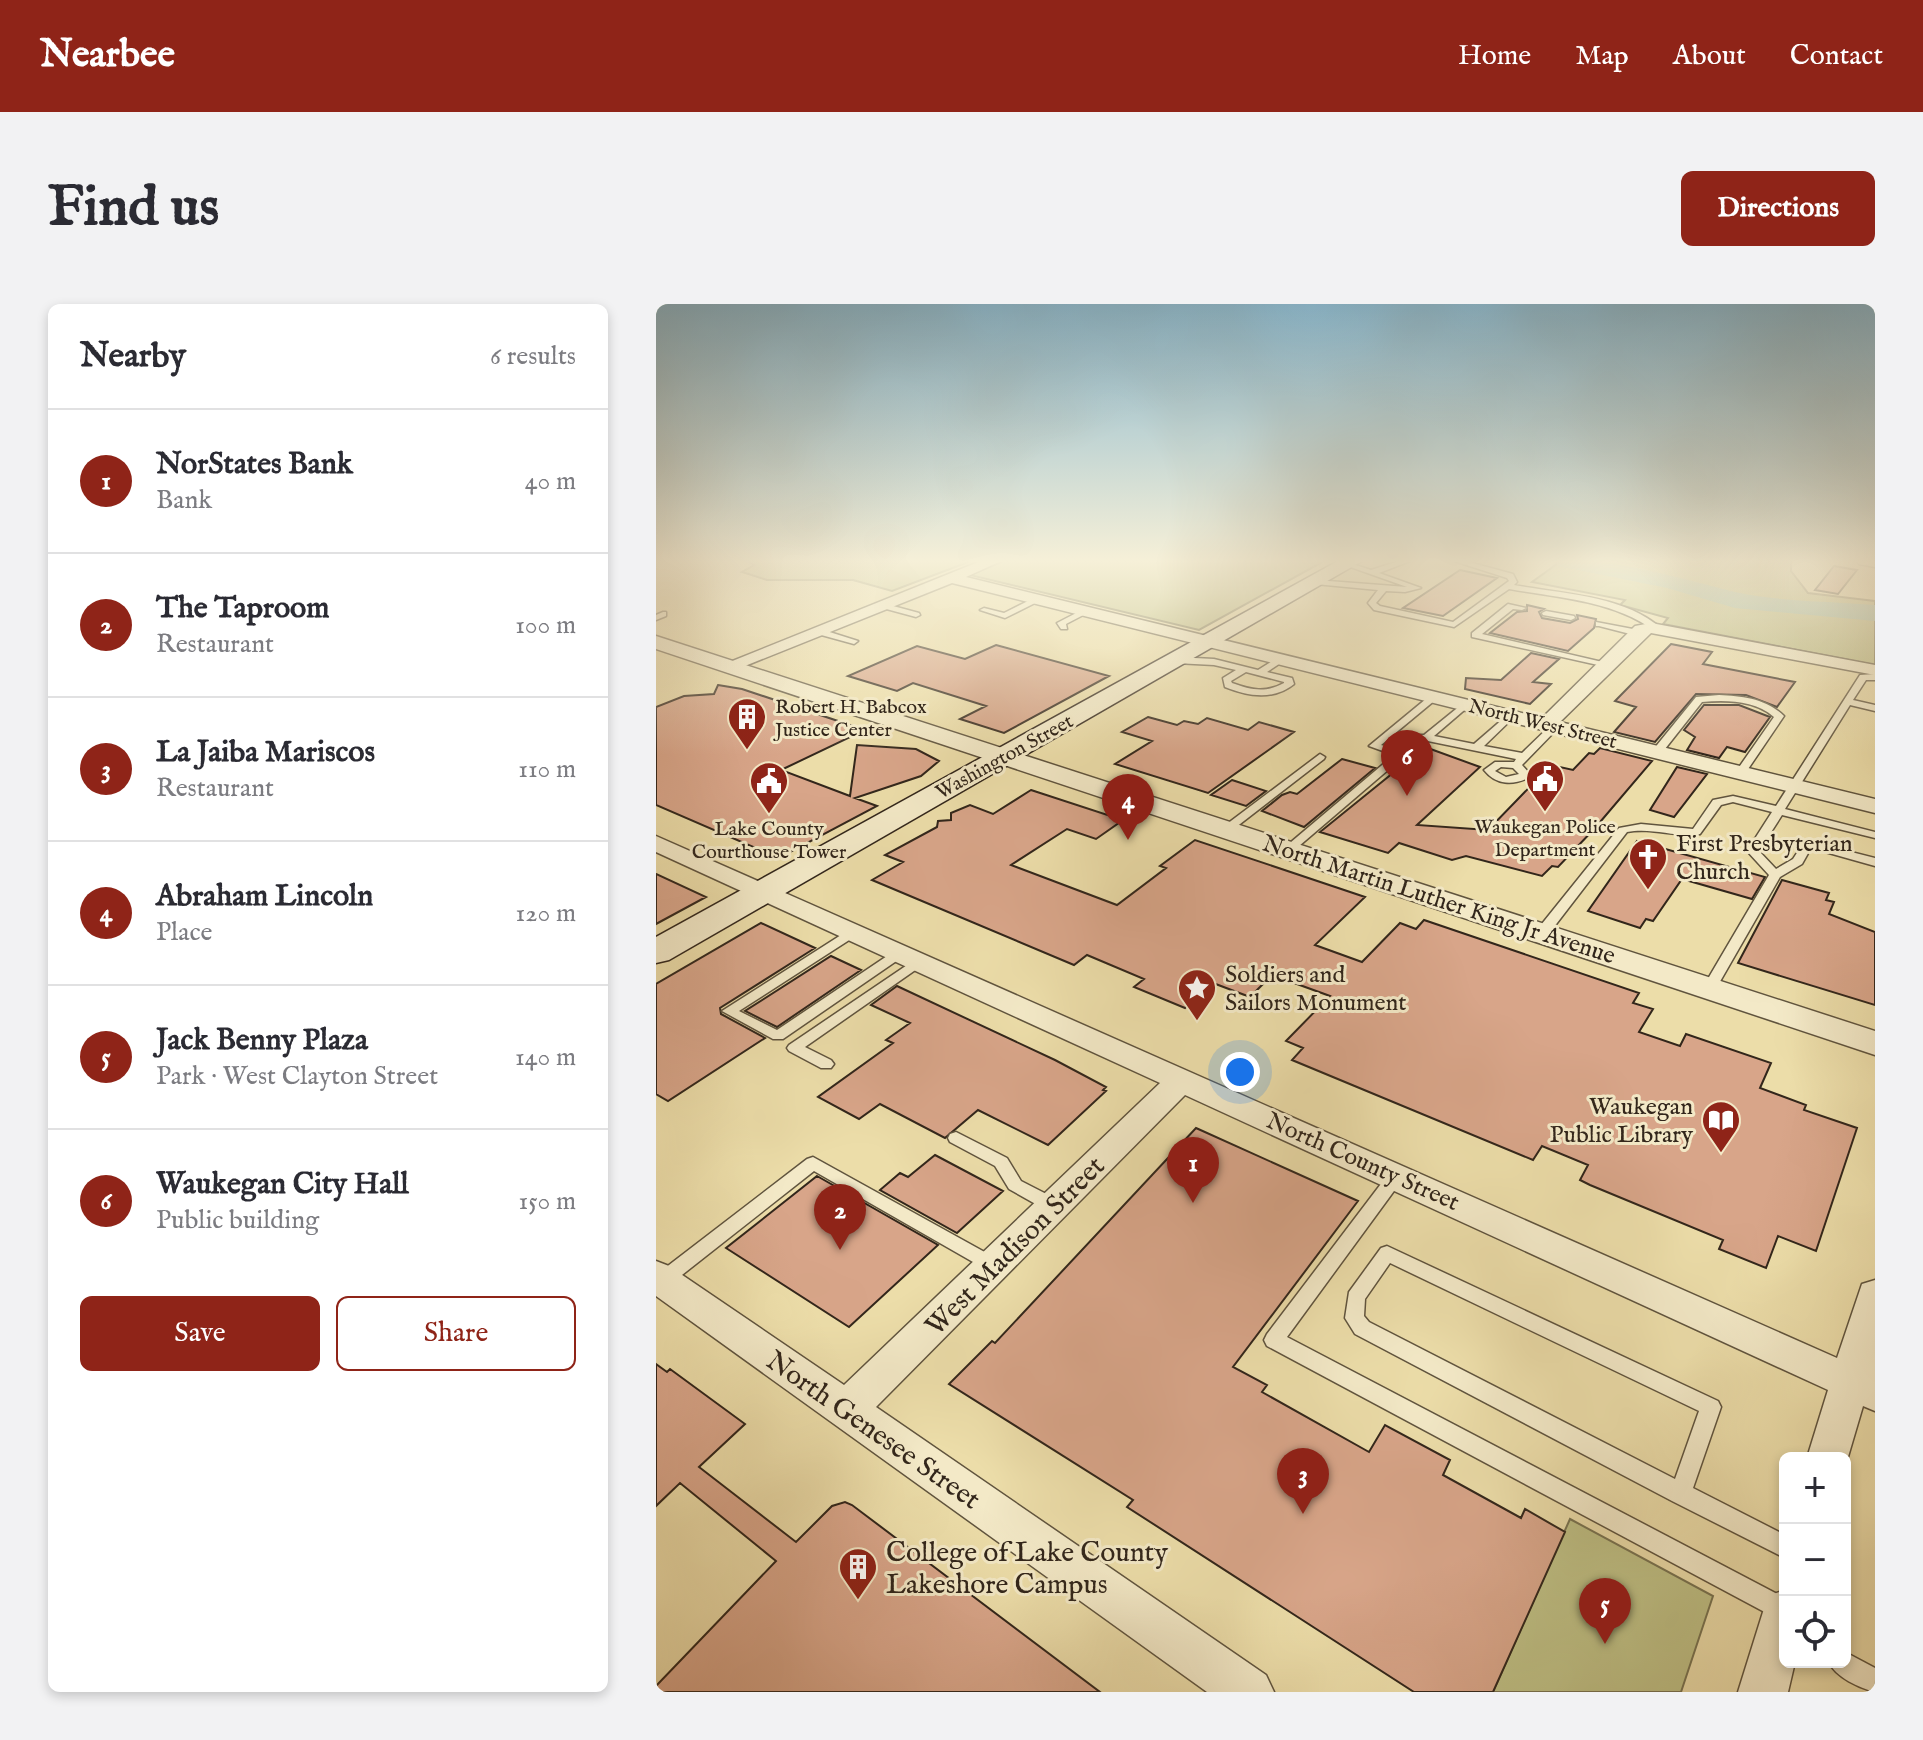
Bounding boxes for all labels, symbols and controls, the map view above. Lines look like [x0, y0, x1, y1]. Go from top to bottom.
text: Nearbee [40, 32, 175, 80]
text: Home [1458, 39, 1531, 74]
text: Map [1575, 39, 1629, 74]
text: About [1673, 39, 1746, 74]
text: Contact [1790, 39, 1883, 74]
button: Directions [1681, 171, 1875, 246]
text: Find us [48, 173, 219, 244]
text: Nearby [80, 335, 186, 378]
text: 6 results [490, 340, 576, 373]
text: NorStates Bank [156, 446, 353, 484]
text: 1 [101, 465, 111, 498]
text: 40 m [525, 465, 576, 498]
text: Bank [156, 484, 212, 517]
text: The Taproom [156, 590, 329, 628]
text: 2 [100, 609, 112, 642]
text: 100 m [515, 609, 576, 642]
text: Restaurant [156, 628, 274, 661]
street label: North West Street [1466, 694, 1619, 755]
place label: Robert H. Babcox Justice Center [773, 695, 927, 743]
building icon: Robert H. Babcox Justice Center [726, 696, 768, 751]
street label: Washington Street [932, 709, 1078, 805]
pin: 6 [1381, 730, 1433, 796]
text: La Jaiba Mariscos [156, 734, 375, 772]
text: 3 [101, 753, 111, 786]
text: 110 m [518, 753, 576, 786]
public building icon: Waukegan Police Department [1524, 758, 1566, 813]
public building icon: Lake County Courthouse Tower [748, 760, 790, 815]
text: Restaurant [156, 772, 274, 805]
pin: 4 [1102, 774, 1154, 840]
place label: Waukegan Police Department [1474, 815, 1616, 863]
place label: Lake County Courthouse Tower [692, 817, 847, 865]
street label: North Martin Luther King Jr Avenue [1258, 829, 1619, 972]
place label: First Presbyterian Church [1676, 829, 1853, 888]
church icon: First Presbyterian Church [1627, 836, 1669, 891]
text: Abraham Lincoln [156, 878, 373, 916]
text: 4 [100, 897, 112, 930]
text: 120 m [516, 897, 576, 930]
text: Place [156, 916, 212, 949]
place label: Soldiers and Sailors Monument [1225, 960, 1407, 1019]
place icon: Soldiers and Sailors Monument [1176, 967, 1218, 1022]
text: Jack Benny Plaza [156, 1022, 368, 1060]
text: 5 [101, 1041, 111, 1074]
text: 140 m [515, 1041, 576, 1074]
your location [1220, 1052, 1260, 1092]
text: Park · West Clayton Street [156, 1060, 438, 1093]
place label: Waukegan Public Library [1550, 1092, 1693, 1151]
library icon: Waukegan Public Library [1700, 1099, 1742, 1154]
street label: North County Street [1261, 1106, 1464, 1219]
pin: 1 [1167, 1137, 1219, 1203]
street label: West Madison Street [919, 1149, 1113, 1344]
text: Waukegan City Hall [156, 1166, 409, 1204]
pin: 2 [814, 1184, 866, 1250]
text: 6 [101, 1185, 111, 1218]
text: 150 m [518, 1185, 576, 1218]
text: Public building [156, 1204, 319, 1237]
button: Save [80, 1296, 320, 1371]
button: Share [336, 1296, 576, 1371]
street label: North Genesee Street [759, 1344, 987, 1518]
pin: 3 [1277, 1448, 1329, 1514]
map controls [1779, 1452, 1851, 1668]
button: + [1779, 1452, 1851, 1524]
button: − [1779, 1524, 1851, 1596]
place label: College of Lake County Lakeshore Campus [886, 1536, 1168, 1603]
building icon: College of Lake County Lakeshore Campus [837, 1546, 879, 1601]
pin: 5 [1579, 1578, 1631, 1644]
button: locate [1779, 1596, 1851, 1668]

